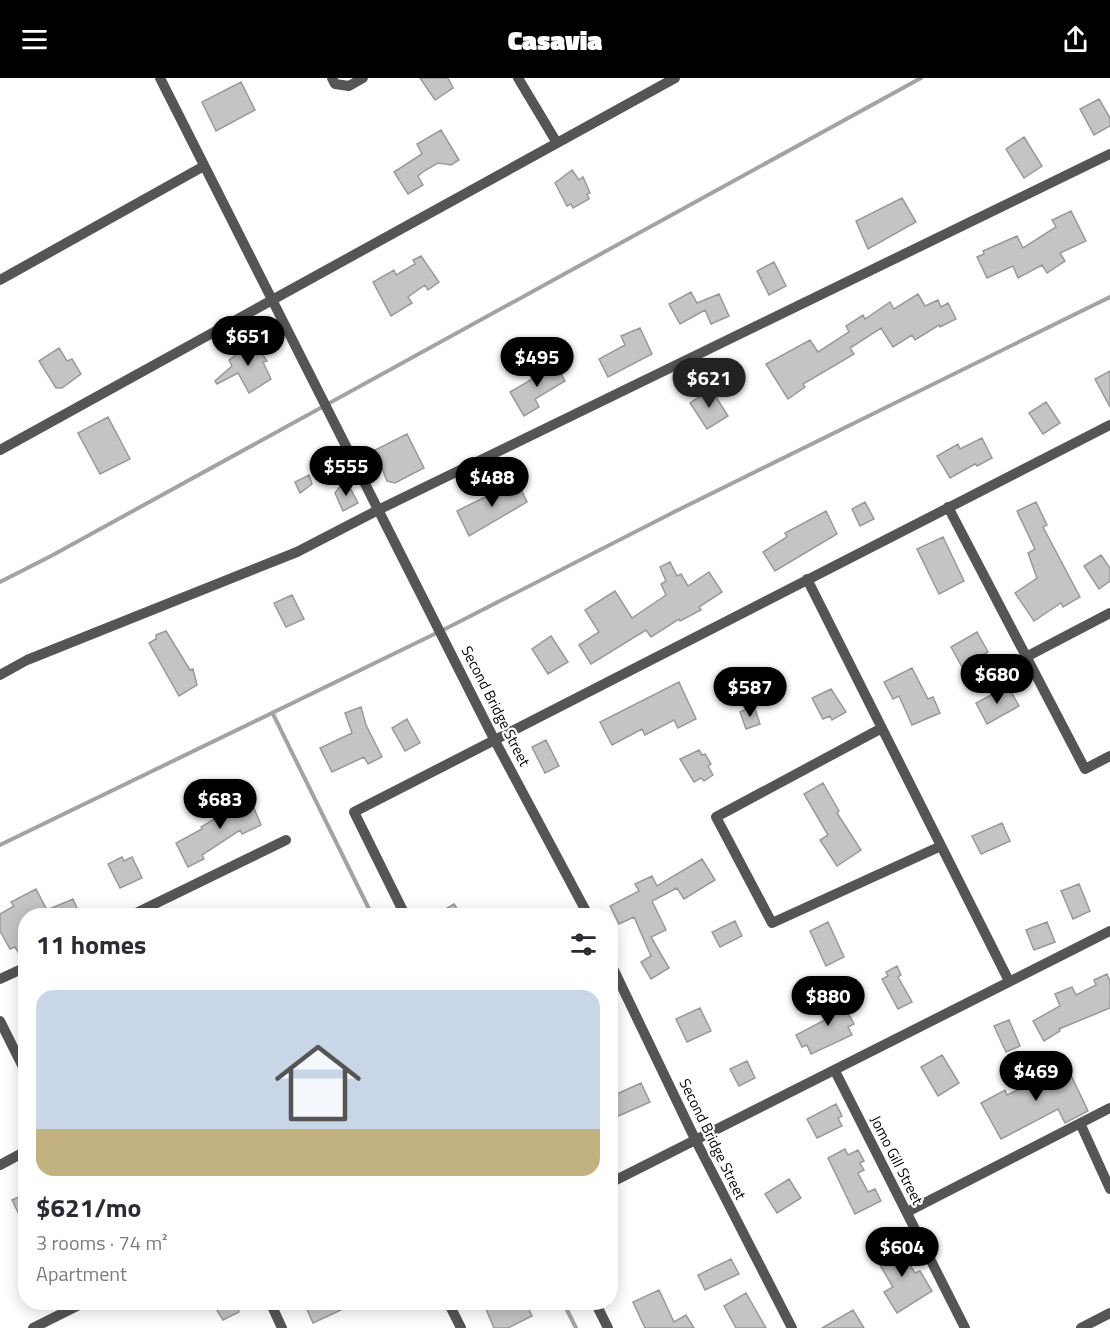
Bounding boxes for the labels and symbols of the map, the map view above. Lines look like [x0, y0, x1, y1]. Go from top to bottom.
pin: $651 [212, 316, 284, 367]
pin: $495 [501, 337, 573, 388]
pin: $621 [673, 358, 745, 409]
pin: $555 [310, 446, 382, 497]
pin: $488 [456, 457, 528, 508]
street label: Second Bridge Street [456, 642, 537, 771]
pin: $680 [961, 654, 1033, 705]
pin: $587 [714, 667, 786, 718]
pin: $683 [184, 779, 256, 830]
pin: $880 [792, 976, 864, 1027]
pin: $469 [1000, 1051, 1072, 1102]
street label: Second Bridge Street [674, 1075, 753, 1204]
street label: Jomo Gill Street [865, 1111, 930, 1209]
pin: $604 [866, 1227, 938, 1278]

